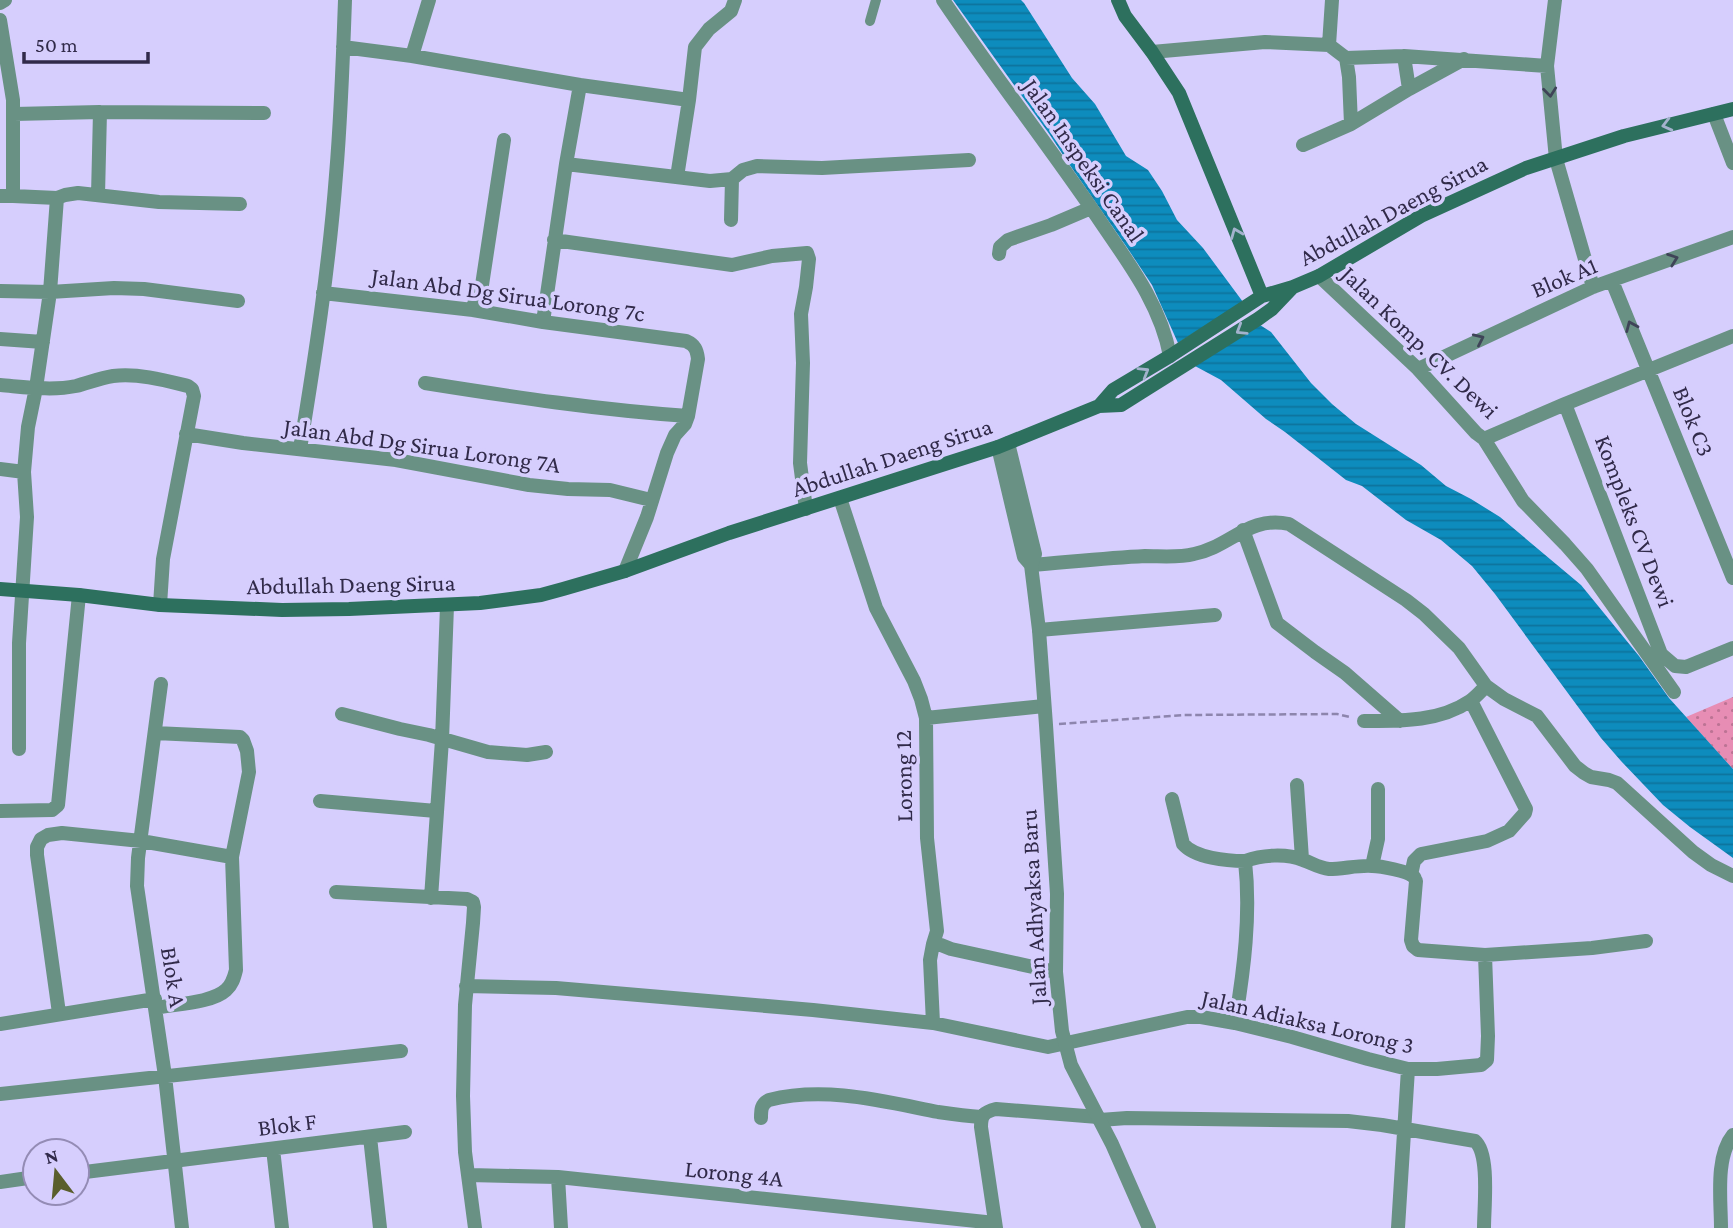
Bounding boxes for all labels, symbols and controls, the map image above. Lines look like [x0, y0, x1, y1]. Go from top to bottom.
scale bar [24, 21, 149, 65]
text: 50 m [35, 33, 78, 57]
street label: Jalan Inspeksi Canal [1017, 72, 1150, 247]
one-way arrow [1542, 86, 1557, 98]
one-way arrow [1661, 117, 1673, 132]
street label: Abdullah Daeng Sirua [1294, 149, 1492, 271]
one-way arrow [1230, 228, 1244, 240]
street label: Blok A1 [1527, 251, 1601, 303]
one-way arrow [1666, 253, 1678, 267]
street label: Jalan Komp. CV. Dewi [1335, 259, 1504, 424]
street label: Jalan Abd Dg Sirua Lorong 7c [368, 261, 646, 327]
one-way arrow [1625, 320, 1639, 332]
one-way arrow [1235, 321, 1248, 334]
one-way arrow [1472, 334, 1484, 348]
one-way arrow [1137, 367, 1150, 380]
street label: Blok C3 [1668, 382, 1720, 460]
street label: Jalan Abd Dg Sirua Lorong 7A [280, 412, 562, 478]
street label: Abdullah Daeng Sirua [789, 412, 995, 502]
street label: Kompleks CV Dewi [1590, 431, 1680, 611]
street label: Abdullah Daeng Sirua [246, 569, 456, 599]
street label: Lorong 12 [889, 730, 917, 822]
street label: Jalan Adhyaksa Baru [1014, 808, 1052, 1008]
street label: Blok A [156, 945, 192, 1010]
street label: Jalan Adiaksa Lorong 3 [1197, 983, 1417, 1059]
street label: Blok F [256, 1107, 318, 1141]
north arrow [21, 1137, 91, 1207]
text: N [42, 1144, 61, 1168]
street label: Lorong 4A [684, 1154, 785, 1192]

